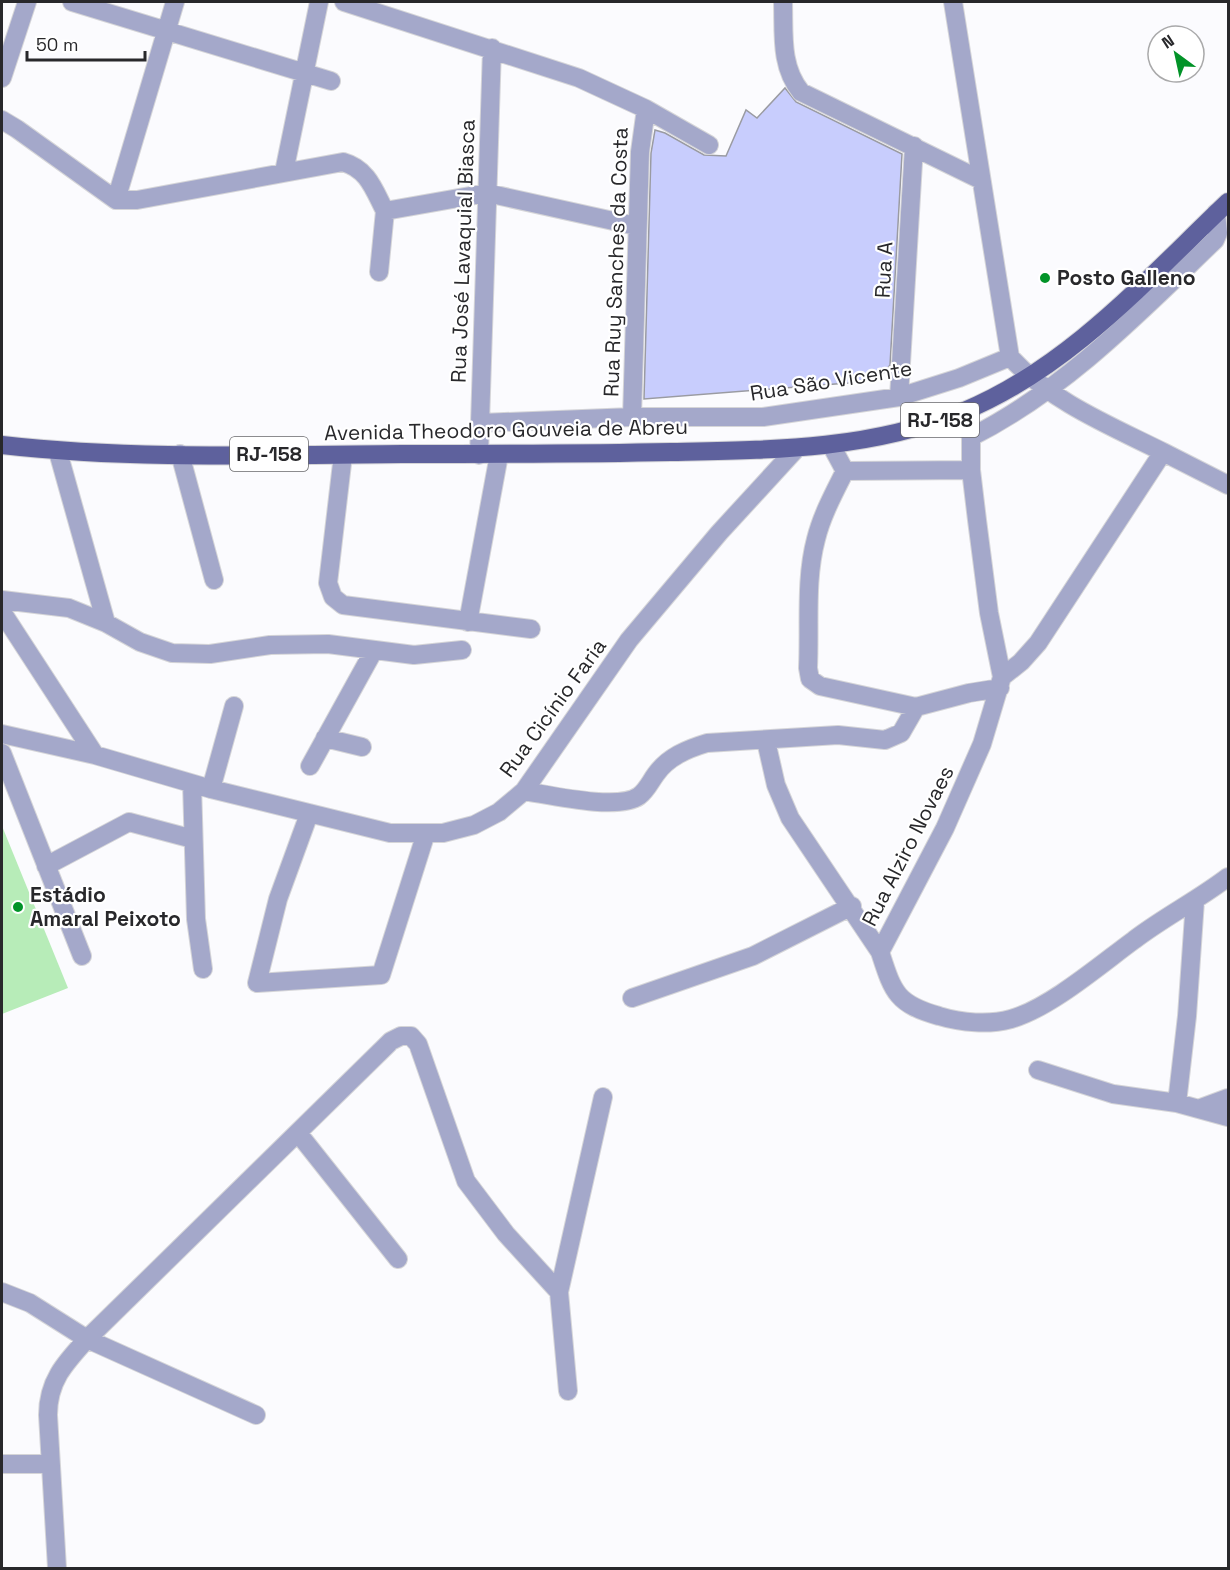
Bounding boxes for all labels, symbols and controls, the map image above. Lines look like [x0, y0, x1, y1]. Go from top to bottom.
scale bar [27, 24, 146, 62]
north arrow [1146, 24, 1206, 84]
text: N [1158, 30, 1178, 54]
text: 50 m [36, 33, 78, 56]
street label: Rua José Lavaquial Biasca [444, 119, 481, 383]
street label: Rua Ruy Sanches da Costa [597, 127, 634, 397]
street label: Rua A [869, 241, 898, 299]
place label: Posto Galleno [1057, 264, 1196, 291]
marker: Posto Galleno [1038, 271, 1052, 285]
street label: Rua São Vicente [748, 354, 914, 407]
road number: RJ-158 [901, 403, 979, 437]
street label: Avenida Theodoro Gouveia de Abreu [324, 413, 688, 446]
road number: RJ-158 [230, 437, 308, 471]
street label: Rua Cicínio Faria [493, 633, 612, 782]
street label: Rua Alziro Novaes [855, 761, 960, 931]
place label: Estádio Amaral Peixoto [30, 881, 181, 932]
marker: Estádio Amaral Peixoto [11, 900, 25, 914]

